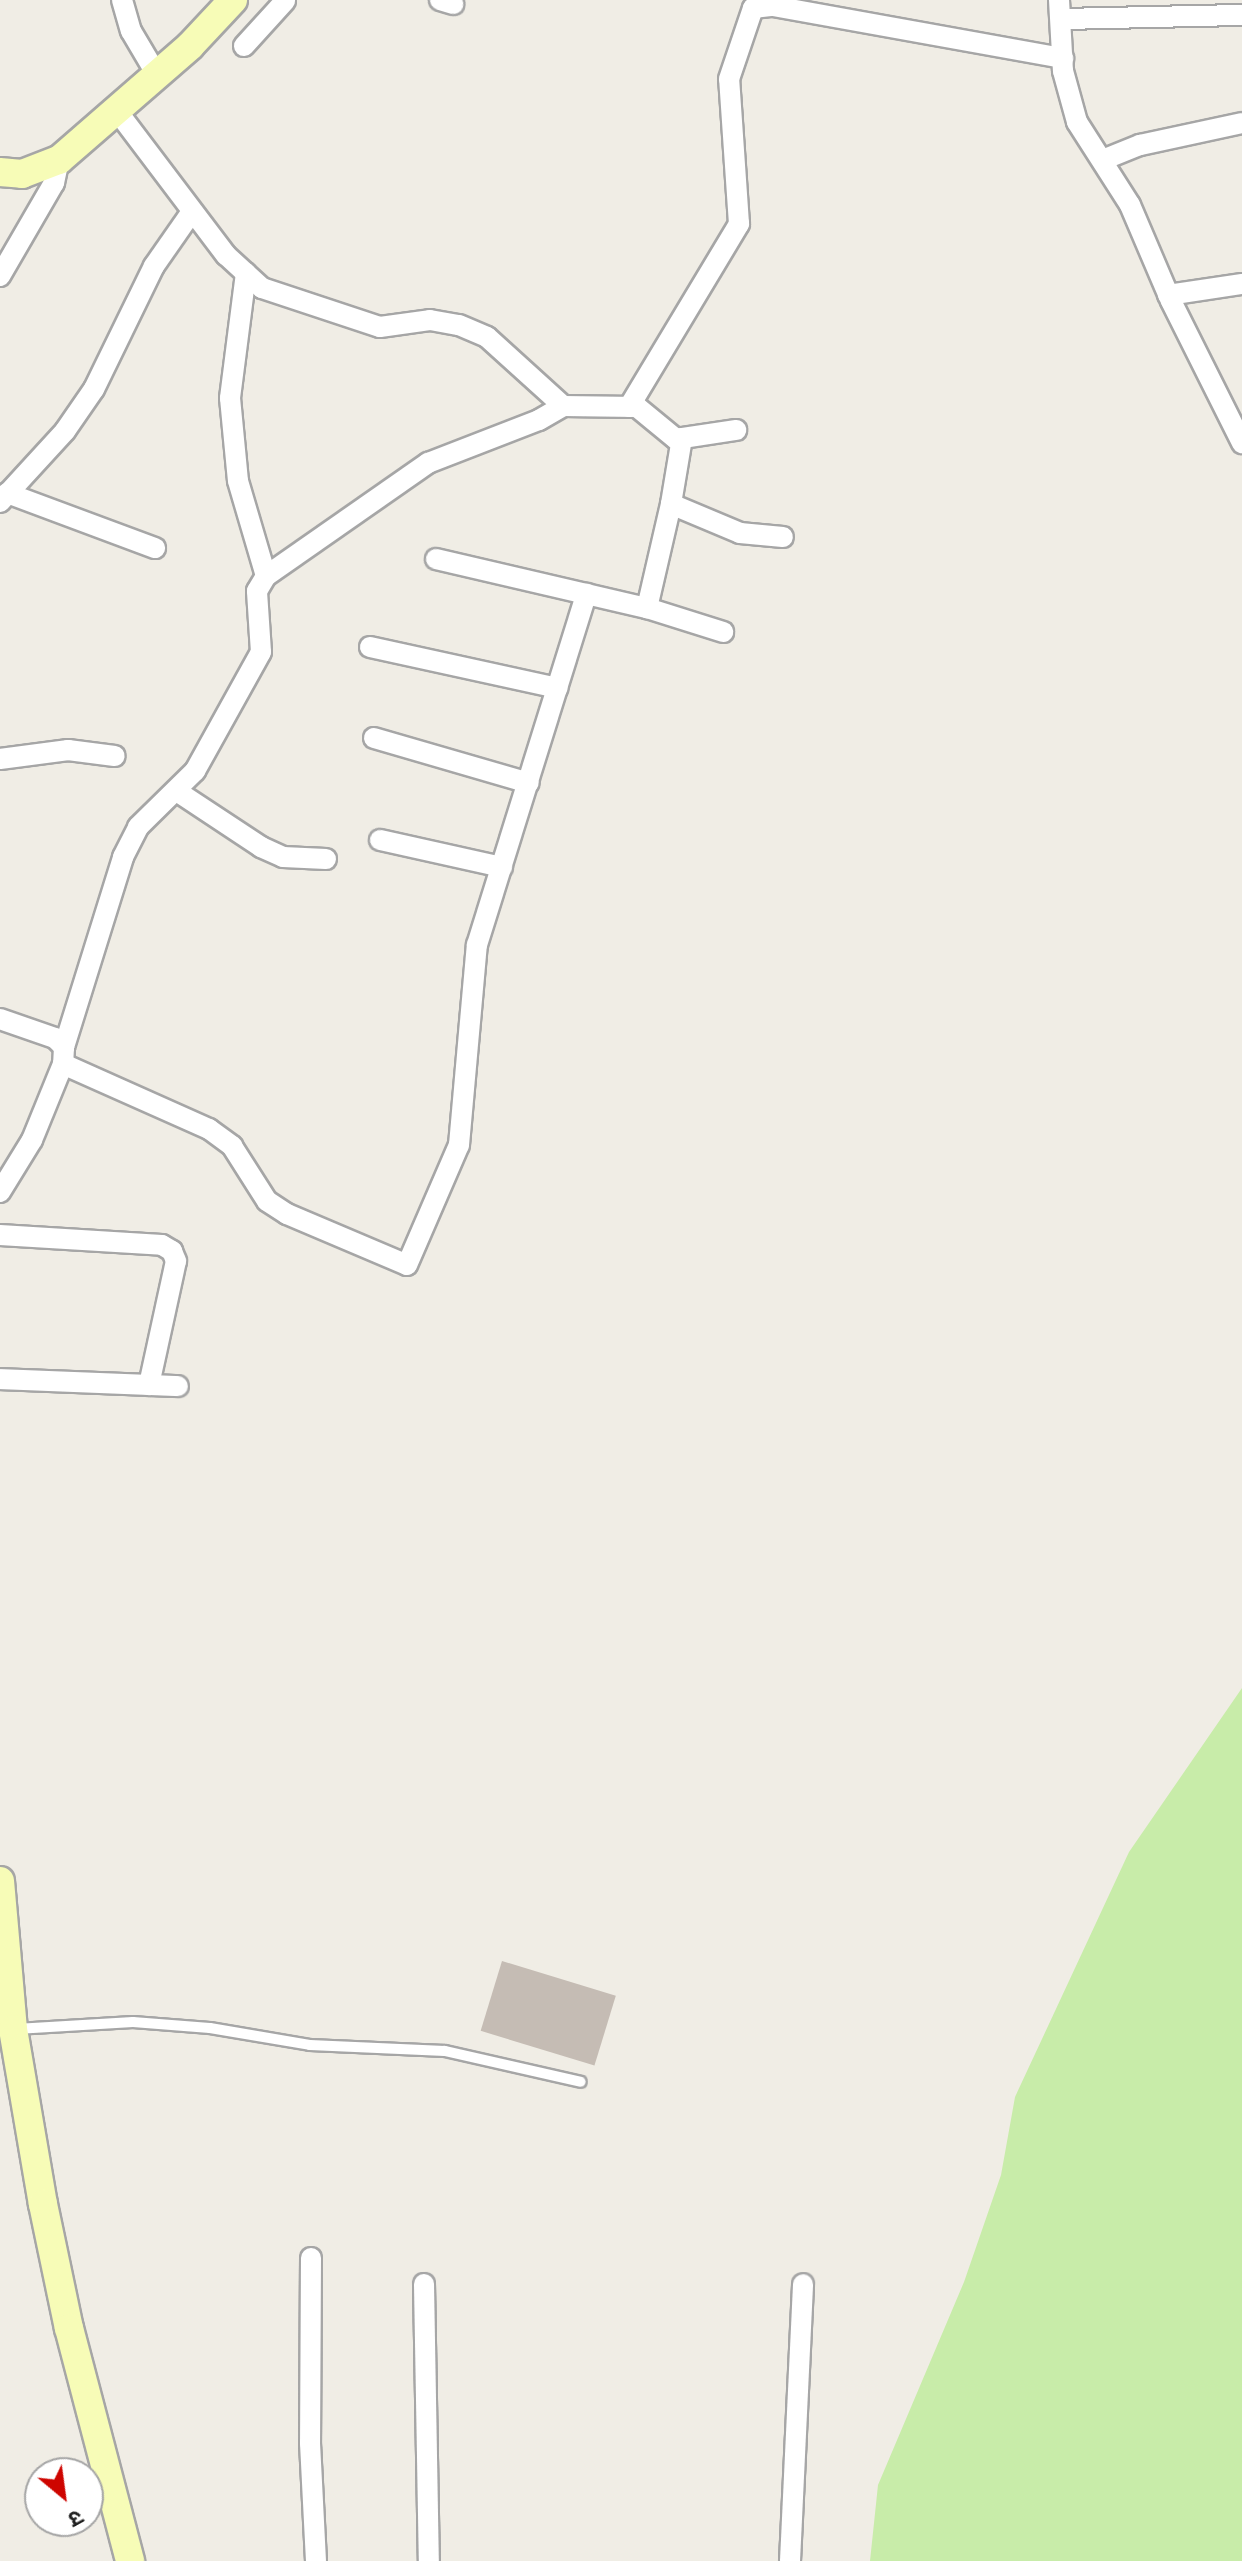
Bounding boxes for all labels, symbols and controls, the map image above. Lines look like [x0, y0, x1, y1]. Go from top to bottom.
north arrow [24, 2457, 104, 2537]
text: उ [63, 2502, 87, 2532]

